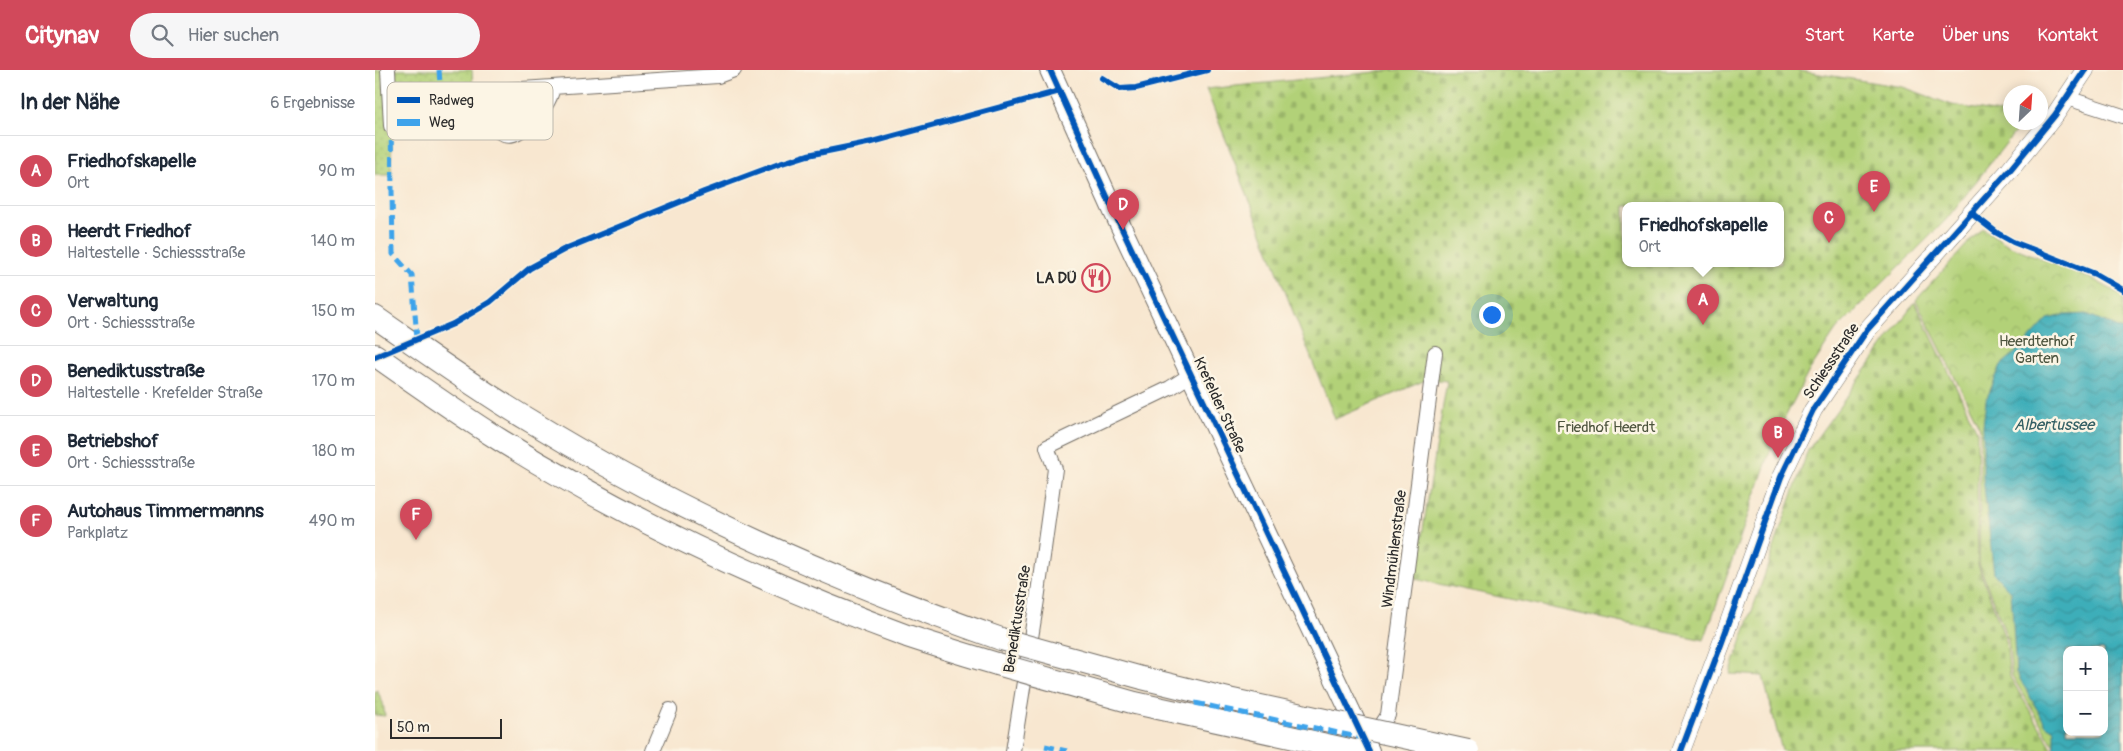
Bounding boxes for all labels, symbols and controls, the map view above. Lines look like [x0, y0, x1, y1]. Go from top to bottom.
search box [130, 13, 480, 58]
text: Citynav [25, 21, 100, 50]
icon: search [148, 21, 176, 49]
text: Hier suchen [188, 23, 279, 47]
text: Start [1804, 24, 1844, 47]
text: Karte [1872, 24, 1914, 47]
text: Über uns [1942, 24, 2009, 47]
text: Kontakt [2037, 24, 2098, 47]
legend [387, 82, 553, 140]
north arrow [2003, 85, 2048, 130]
text: In der Nähe [20, 89, 120, 116]
text: Radweg [429, 92, 474, 109]
text: 6 Ergebnisse [270, 93, 355, 113]
text: Weg [429, 114, 455, 131]
text: Friedhofskapelle [67, 149, 196, 173]
text: A [31, 161, 41, 181]
text: 90 m [318, 161, 355, 181]
pin: E [1858, 171, 1890, 212]
text: Ort [67, 173, 89, 193]
pin: D [1107, 189, 1139, 230]
popup [1622, 202, 1784, 267]
pin: C [1813, 202, 1845, 243]
text: Friedhofskapelle [1638, 213, 1768, 237]
text: Heerdt Friedhof [67, 219, 192, 243]
text: B [31, 231, 41, 251]
text: 140 m [311, 231, 355, 251]
text: Ort [1638, 237, 1661, 257]
text: Haltestelle · Schiessstraße [67, 243, 245, 263]
restaurant icon: LA DÜ [1081, 263, 1111, 293]
place label: LA DÜ [1036, 269, 1077, 288]
pin: A [1687, 284, 1719, 325]
text: Verwaltung [67, 289, 158, 313]
text: C [31, 301, 41, 321]
text: 150 m [311, 301, 355, 321]
your location [1479, 302, 1505, 328]
text: Ort · Schiessstraße [67, 313, 195, 333]
street label: Schiessstraße [1799, 319, 1864, 403]
park label: Heerdterhof Garten [1999, 332, 2075, 368]
street label: Krefelder Straße [1189, 354, 1250, 457]
text: Benediktusstraße [67, 359, 205, 383]
text: D [31, 371, 41, 391]
text: 170 m [312, 371, 355, 391]
text: Haltestelle · Krefelder Straße [67, 383, 263, 403]
water label: Albertussee [2014, 415, 2096, 435]
pin: B [1762, 417, 1794, 458]
park label: Friedhof Heerdt [1557, 418, 1656, 437]
text: Betriebshof [67, 429, 159, 453]
text: E [32, 441, 40, 461]
text: 180 m [312, 441, 355, 461]
text: Ort · Schiessstraße [67, 453, 195, 473]
street label: Windmühlenstraße [1378, 488, 1411, 609]
text: Autohaus Timmermanns [67, 499, 264, 523]
pin: F [400, 499, 432, 540]
text: F [31, 511, 41, 531]
text: 490 m [309, 511, 355, 531]
text: Parkplatz [67, 523, 128, 543]
street label: Benediktusstraße [1000, 563, 1035, 674]
map controls [2063, 646, 2108, 736]
button: + [2063, 646, 2108, 691]
button: − [2063, 691, 2108, 736]
scale bar [390, 716, 503, 739]
text: 50 m [397, 719, 430, 736]

